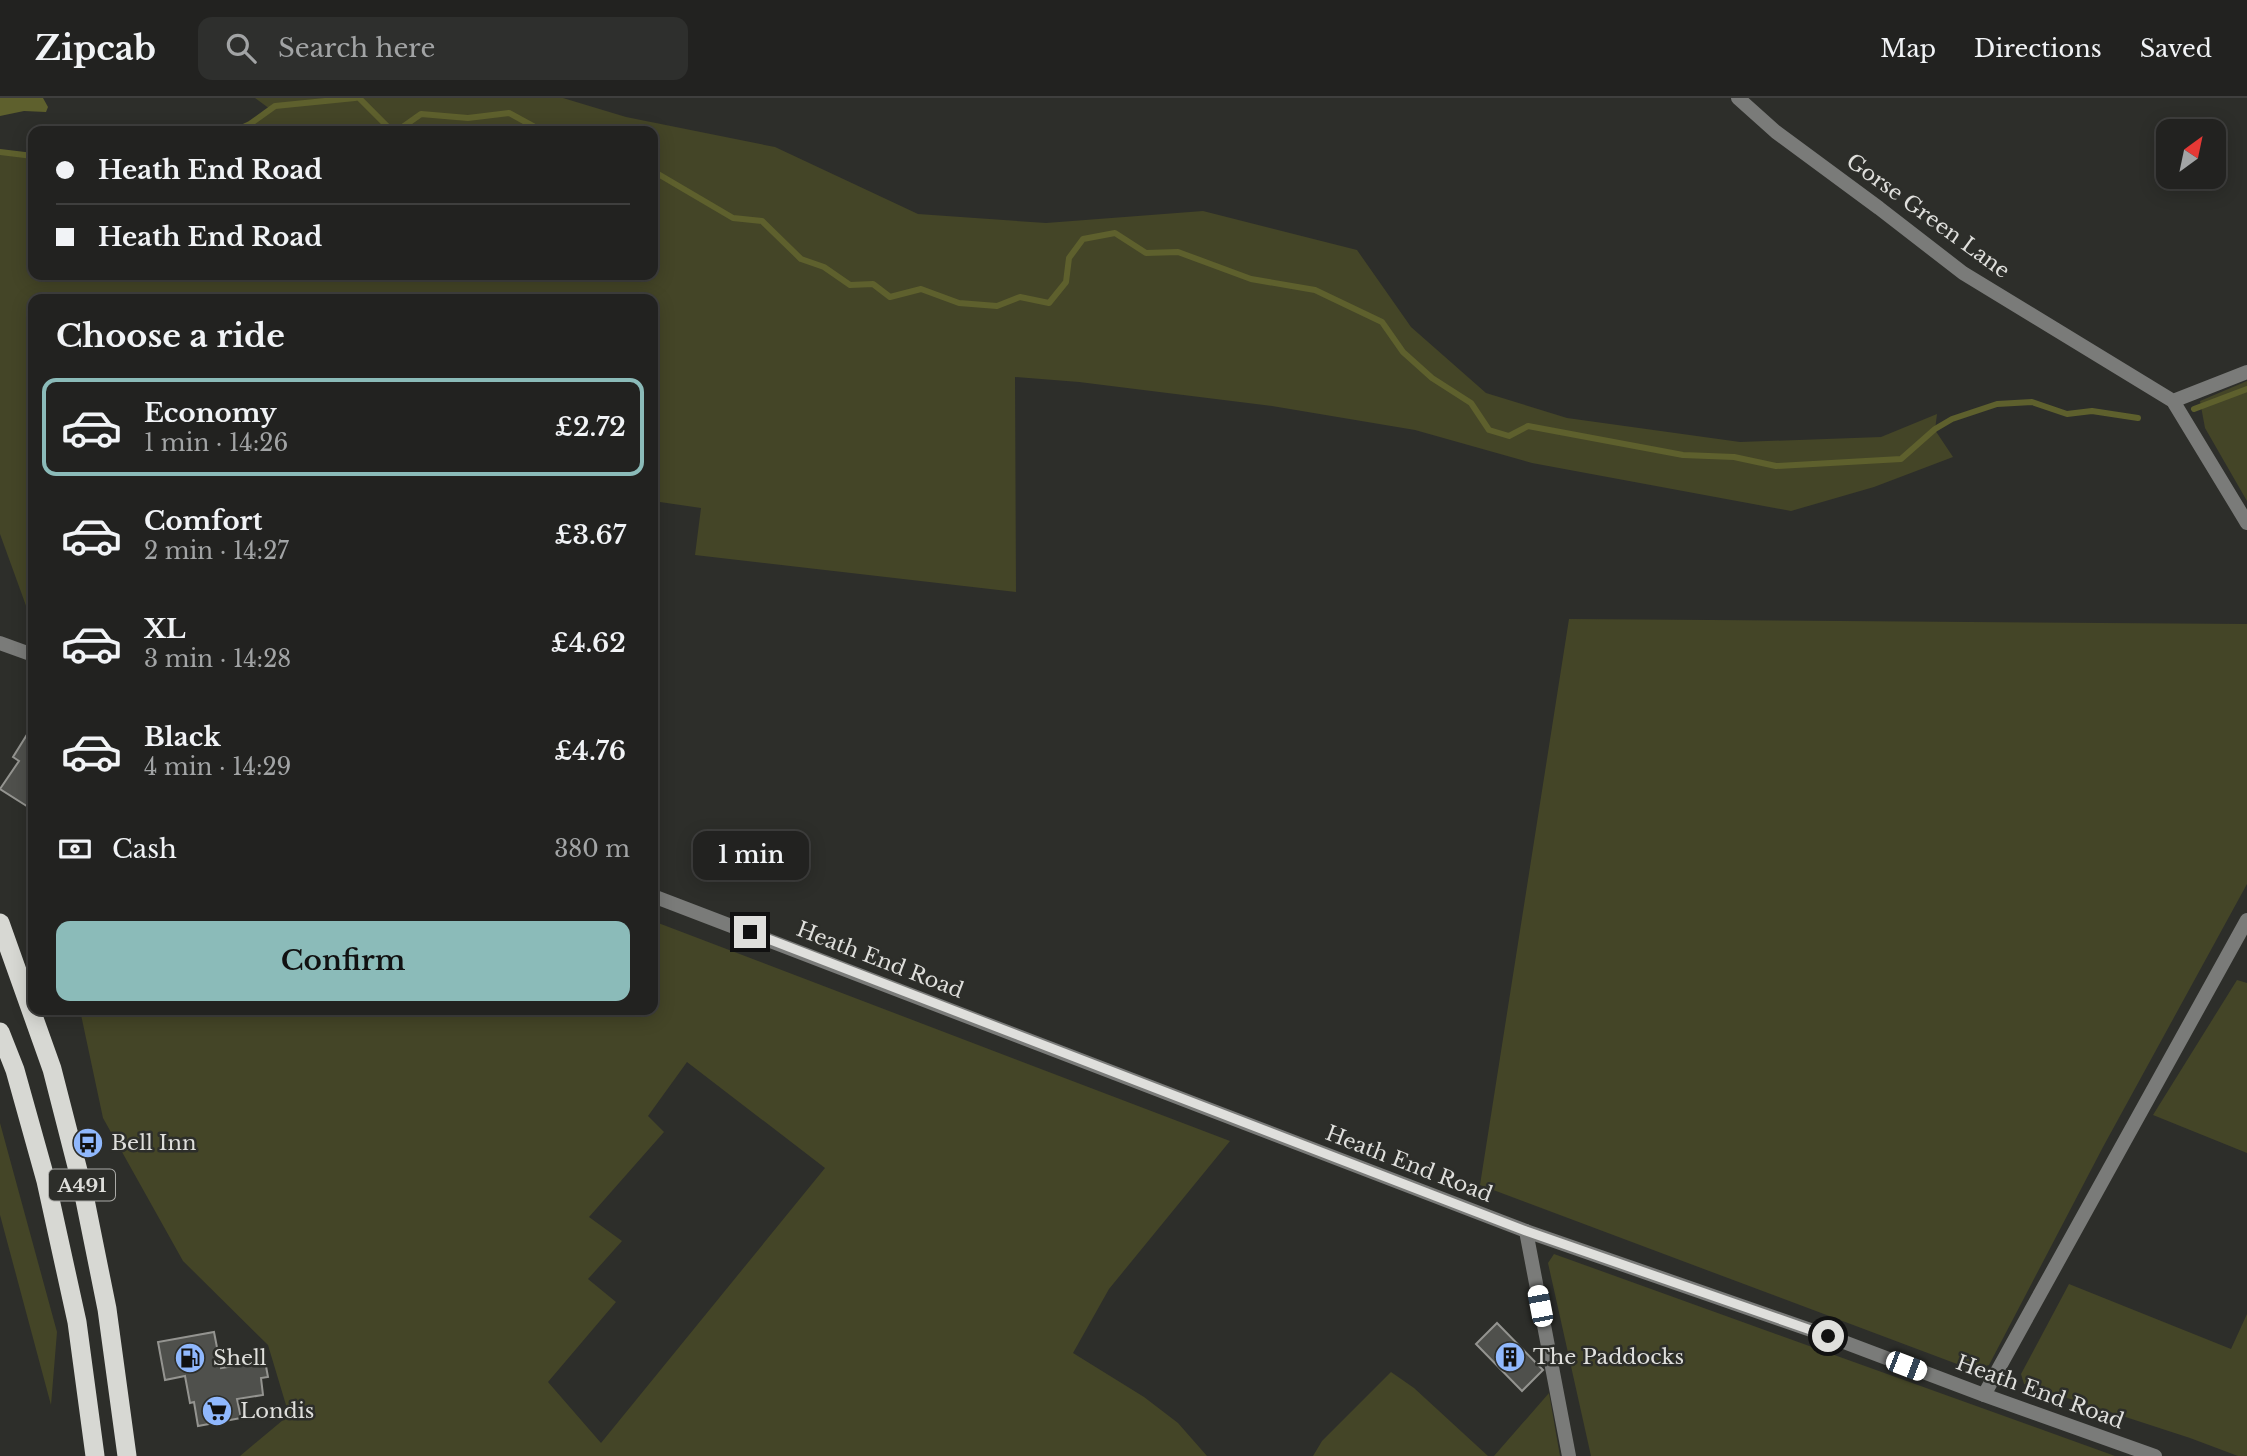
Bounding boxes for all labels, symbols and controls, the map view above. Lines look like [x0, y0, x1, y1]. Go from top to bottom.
search box [198, 17, 688, 80]
text: Zipcab [35, 28, 156, 69]
icon: search [222, 29, 260, 67]
text: Search here [278, 32, 435, 64]
text: Map [1880, 34, 1936, 63]
text: Directions [1974, 34, 2102, 63]
text: Saved [2140, 34, 2212, 63]
north arrow [2156, 119, 2226, 189]
map controls [2156, 119, 2226, 189]
street label: Gorse Green Lane [1841, 148, 2015, 284]
text: Heath End Road [98, 154, 322, 186]
text: Heath End Road [98, 221, 322, 253]
text: Choose a ride [56, 316, 285, 356]
icon: car [60, 396, 123, 459]
text: Economy [144, 397, 277, 429]
text: £2.72 [555, 411, 626, 443]
text: 1 min · 14:26 [144, 429, 288, 457]
icon: car [60, 504, 123, 567]
text: Comfort [144, 505, 262, 537]
text: £3.67 [554, 519, 626, 551]
text: 2 min · 14:27 [144, 537, 289, 565]
icon: car [60, 612, 123, 675]
text: XL [144, 613, 186, 645]
text: £4.62 [551, 627, 626, 659]
text: 3 min · 14:28 [144, 645, 291, 673]
icon: car [60, 720, 123, 783]
text: Black [144, 721, 221, 753]
text: £4.76 [554, 735, 626, 767]
text: 4 min · 14:29 [144, 753, 291, 781]
icon: cash [56, 830, 94, 868]
callout: 1 min [692, 830, 808, 880]
text: Cash [112, 833, 177, 865]
text: 380 m [554, 835, 630, 863]
text: 1 min [718, 841, 784, 869]
route end [734, 916, 766, 948]
street label: Heath End Road [793, 916, 967, 1004]
button: Confirm [56, 921, 630, 1001]
street label: Heath End Road [1322, 1120, 1496, 1208]
bus stop icon: Bell Inn [71, 1126, 105, 1160]
place label: Bell Inn [111, 1130, 196, 1156]
road number: A491 [49, 1170, 115, 1200]
car [1526, 1283, 1555, 1329]
route start [1812, 1320, 1844, 1352]
building icon: The Paddocks [1493, 1340, 1527, 1374]
fuel station icon: Shell [173, 1341, 207, 1375]
place label: The Paddocks [1533, 1344, 1684, 1370]
place label: Shell [213, 1345, 267, 1371]
car [1883, 1349, 1930, 1383]
street label: Heath End Road [1952, 1350, 2128, 1434]
supermarket icon: Londis [200, 1394, 234, 1428]
place label: Londis [240, 1398, 314, 1424]

